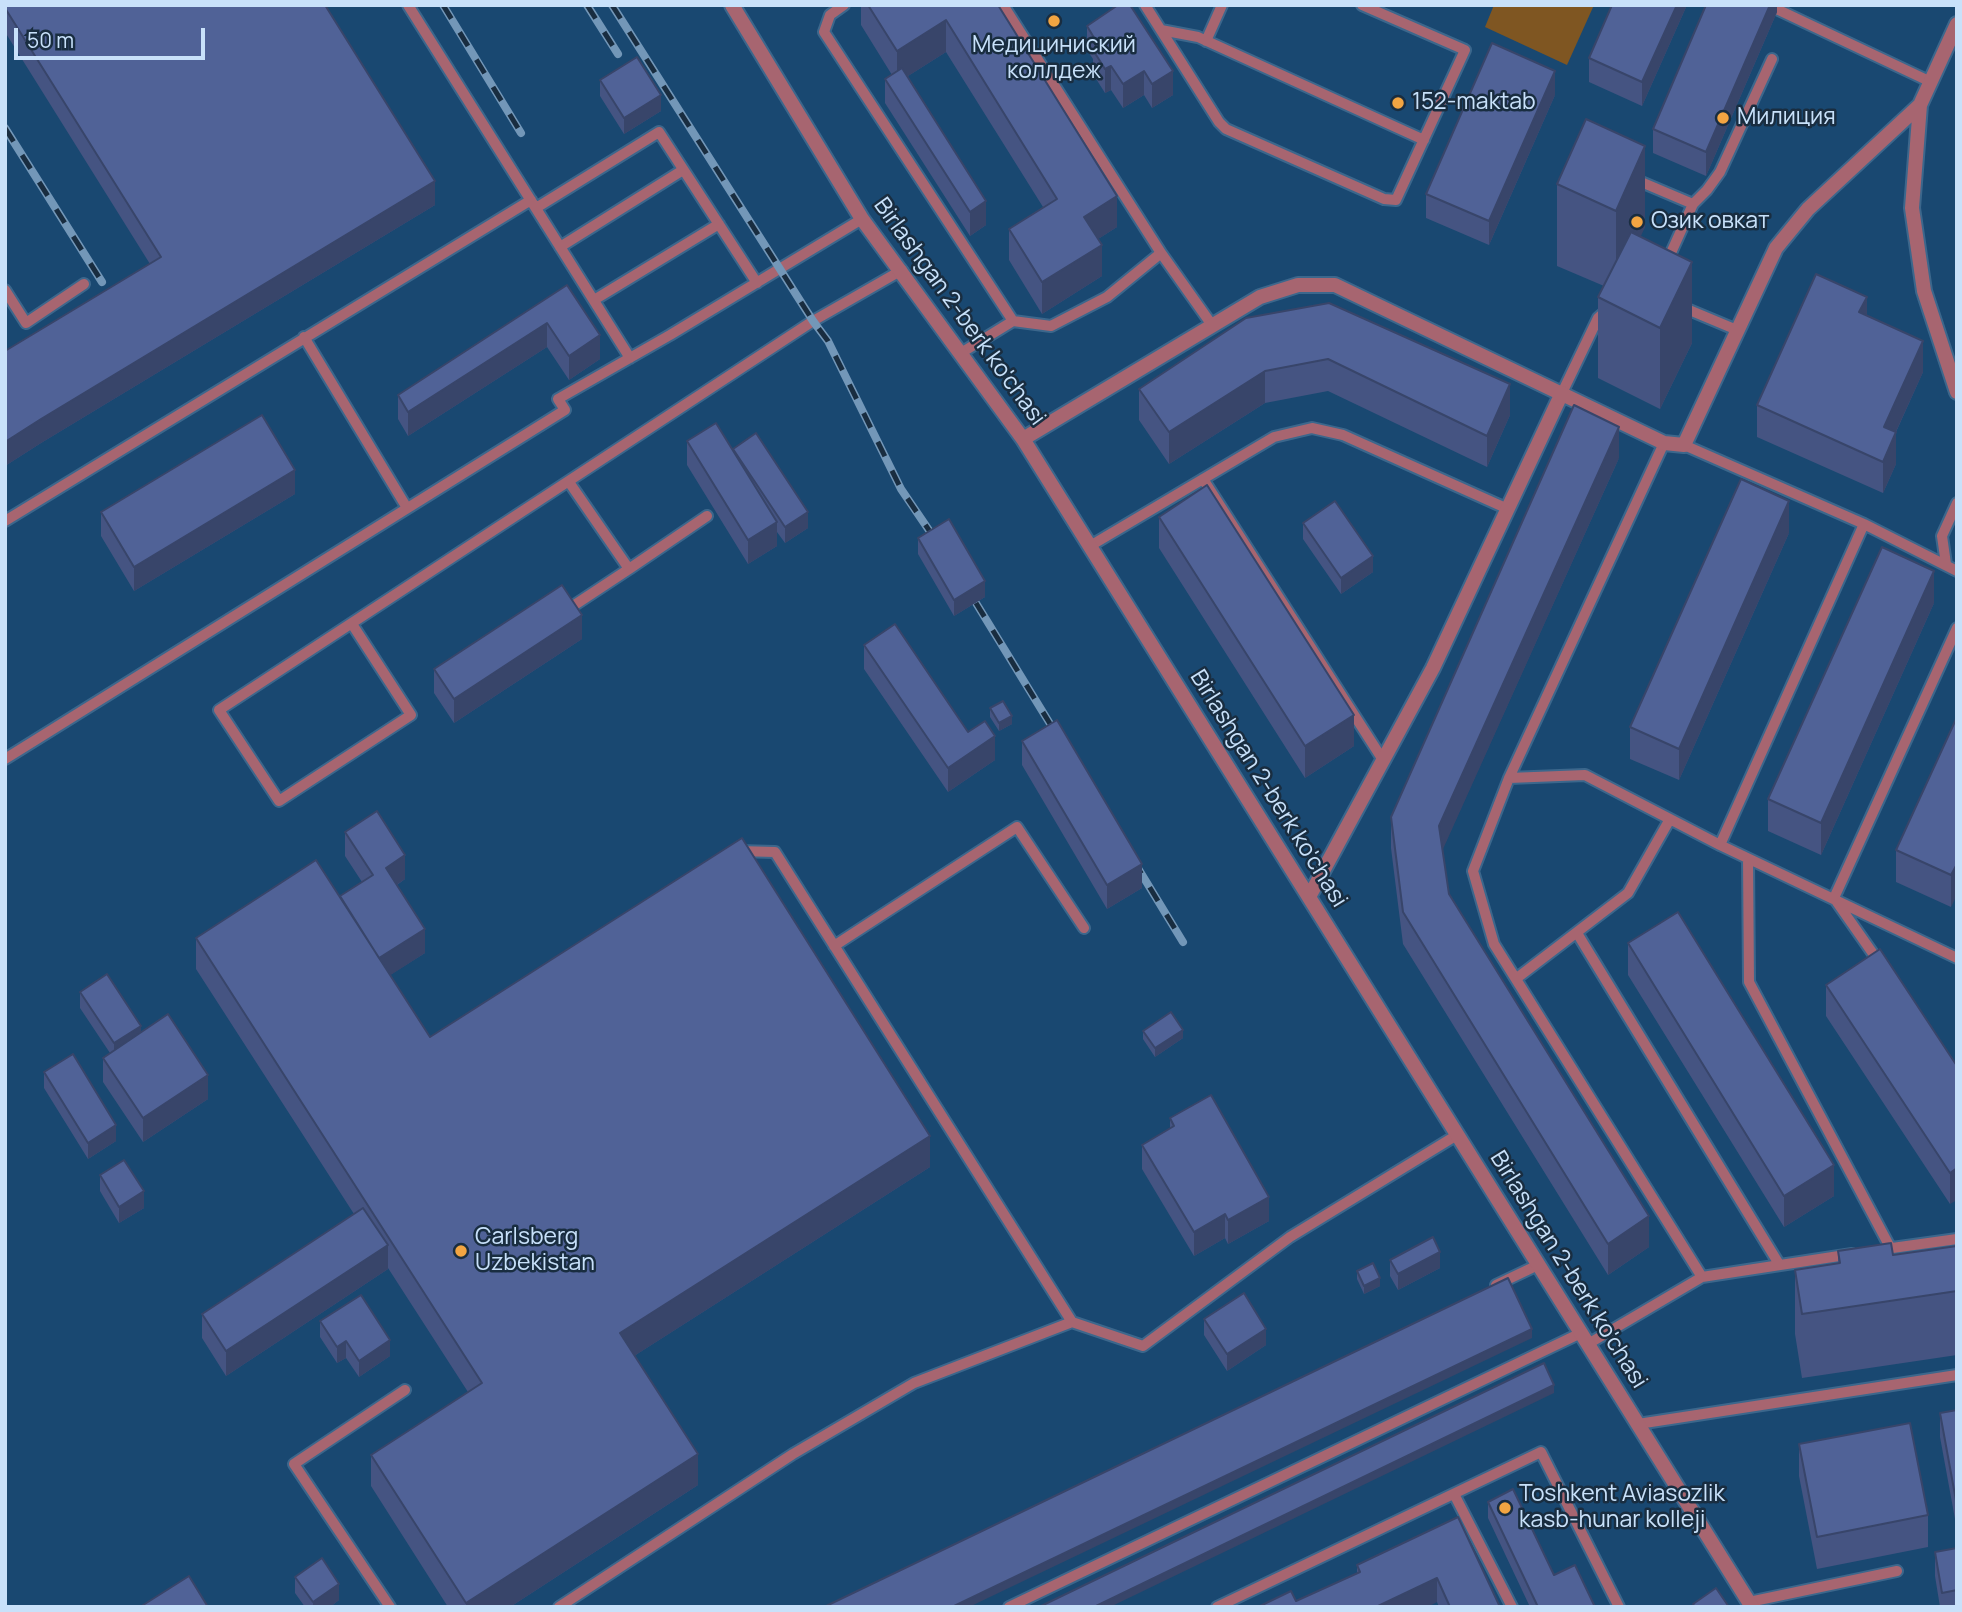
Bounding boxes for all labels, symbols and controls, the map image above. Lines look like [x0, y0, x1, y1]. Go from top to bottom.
marker: Медициниский коллдеж [1046, 13, 1062, 29]
scale bar [18, 14, 208, 58]
text: 50 m [27, 26, 74, 54]
place label: Медициниский коллдеж [972, 32, 1136, 86]
place label: 152-maktab [1412, 89, 1536, 117]
marker: 152-maktab [1390, 95, 1406, 111]
place label: Милиция [1737, 104, 1836, 132]
marker: Милиция [1715, 110, 1731, 126]
street label: Birlashgan 2-berk ko'chasi [867, 193, 1051, 431]
place label: Озик овкат [1651, 208, 1770, 236]
marker: Озик овкат [1629, 214, 1645, 230]
street label: Birlashgan 2-berk ko'chasi [1184, 665, 1352, 913]
street label: Birlashgan 2-berk ko'chasi [1484, 1146, 1652, 1394]
place label: Carlsberg Uzbekistan [475, 1224, 595, 1278]
marker: Carlsberg Uzbekistan [453, 1243, 469, 1259]
place label: Toshkent Aviasozlik kasb-hunar kolleji [1519, 1481, 1725, 1535]
marker: Toshkent Aviasozlik kasb-hunar kolleji [1497, 1500, 1513, 1516]

